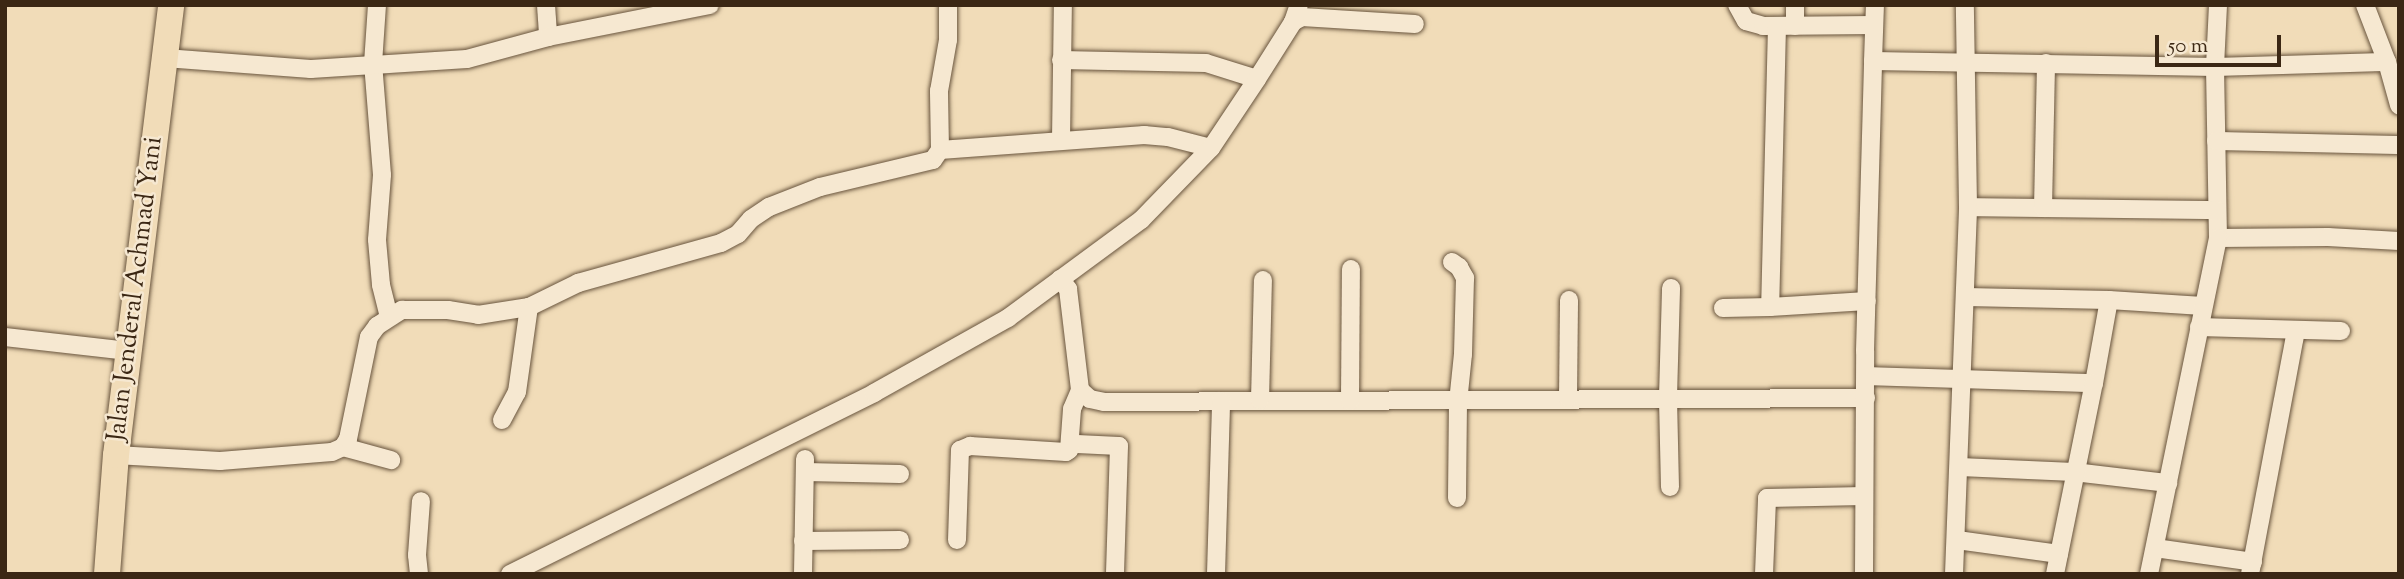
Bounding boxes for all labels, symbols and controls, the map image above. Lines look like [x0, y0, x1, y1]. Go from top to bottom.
scale bar [2159, 21, 2285, 65]
text: 50 m [2168, 32, 2208, 62]
street label: Jalan Jenderal Achmad Yani [102, 135, 170, 443]

